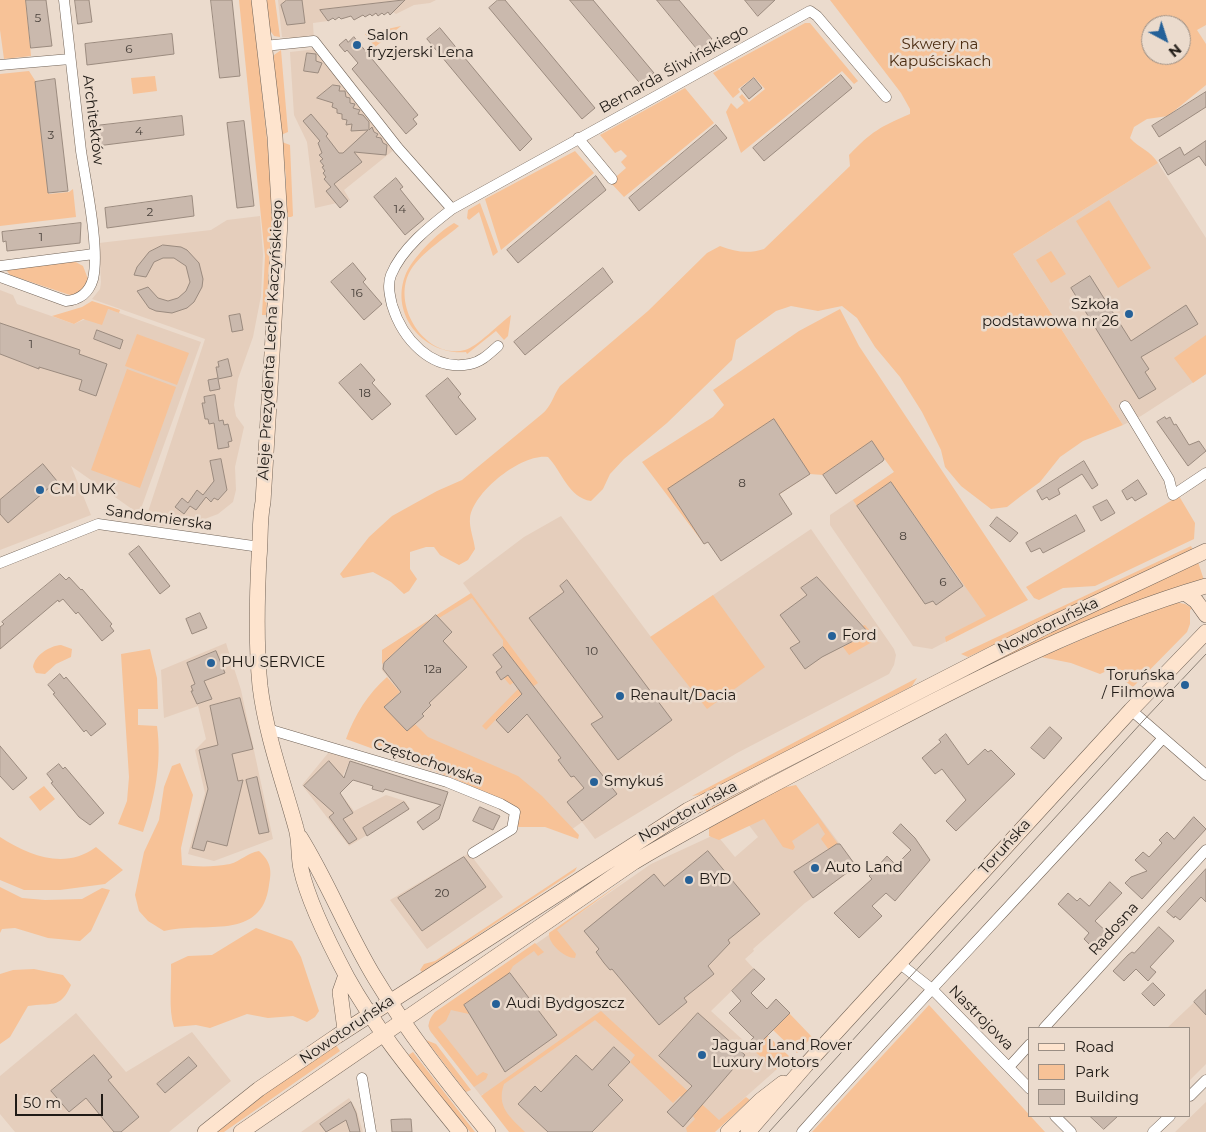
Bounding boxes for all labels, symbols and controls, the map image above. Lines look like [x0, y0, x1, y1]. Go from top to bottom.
house number: 5 [35, 11, 41, 25]
north arrow [1141, 15, 1191, 65]
street label: Bernarda Śliwińskiego [596, 20, 752, 118]
place label: Salon fryzjerski Lena [367, 27, 474, 62]
park label: Skwery na Kapuściskach [889, 36, 991, 71]
marker: Salon fryzjerski Lena [351, 39, 363, 51]
text: N [1165, 40, 1185, 61]
house number: 6 [125, 42, 133, 56]
street label: Architektów [79, 74, 107, 166]
house number: 4 [135, 124, 143, 138]
house number: 3 [48, 128, 54, 142]
street label: Aleje Prezydenta Lecha Kaczyńskiego [255, 199, 287, 481]
house number: 14 [394, 202, 406, 216]
house number: 2 [147, 205, 153, 219]
house number: 1 [39, 230, 43, 244]
house number: 16 [351, 286, 363, 300]
place label: Szkoła podstawowa nr 26 [982, 296, 1119, 331]
marker: Szkoła podstawowa nr 26 [1123, 308, 1135, 320]
house number: 1 [29, 337, 33, 351]
house number: 18 [359, 386, 371, 400]
house number: 8 [738, 476, 746, 490]
place label: CM UMK [50, 481, 116, 499]
marker: CM UMK [34, 484, 46, 496]
street label: Sandomierska [104, 502, 214, 534]
house number: 8 [899, 529, 907, 543]
house number: 6 [939, 575, 947, 589]
street label: Nowotoruńska [995, 594, 1101, 658]
place label: Ford [842, 627, 877, 645]
marker: Ford [826, 630, 838, 642]
house number: 10 [586, 644, 598, 658]
place label: PHU SERVICE [221, 654, 325, 672]
marker: PHU SERVICE [205, 657, 217, 669]
house number: 12a [424, 662, 442, 676]
place label: Toruńska / Filmowa [1102, 667, 1175, 702]
marker: Toruńska / Filmowa [1179, 679, 1191, 691]
place label: Renault/Dacia [630, 687, 736, 705]
marker: Renault/Dacia [614, 690, 626, 702]
street label: Częstochowska [371, 735, 485, 789]
place label: Smykuś [604, 773, 663, 791]
marker: Smykuś [588, 776, 600, 788]
street label: Nowotoruńska [635, 777, 741, 847]
street label: Toruńska [975, 816, 1035, 878]
place label: Auto Land [825, 859, 903, 877]
marker: Auto Land [809, 862, 821, 874]
place label: BYD [699, 871, 731, 889]
marker: BYD [683, 874, 695, 886]
house number: 20 [435, 886, 449, 900]
street label: Radosna [1085, 899, 1143, 959]
street label: Nastrojowa [945, 982, 1017, 1054]
street label: Nowotoruńska [296, 992, 398, 1068]
place label: Audi Bydgoszcz [506, 995, 625, 1013]
marker: Audi Bydgoszcz [490, 998, 502, 1010]
legend [1028, 1027, 1191, 1117]
place label: Jaguar Land Rover Luxury Motors [712, 1037, 852, 1072]
text: Road [1075, 1037, 1114, 1056]
marker: Jaguar Land Rover Luxury Motors [696, 1049, 708, 1061]
text: Park [1075, 1062, 1109, 1081]
scale bar [18, 1084, 105, 1116]
text: Building [1075, 1087, 1139, 1106]
text: 50 m [23, 1093, 61, 1112]

